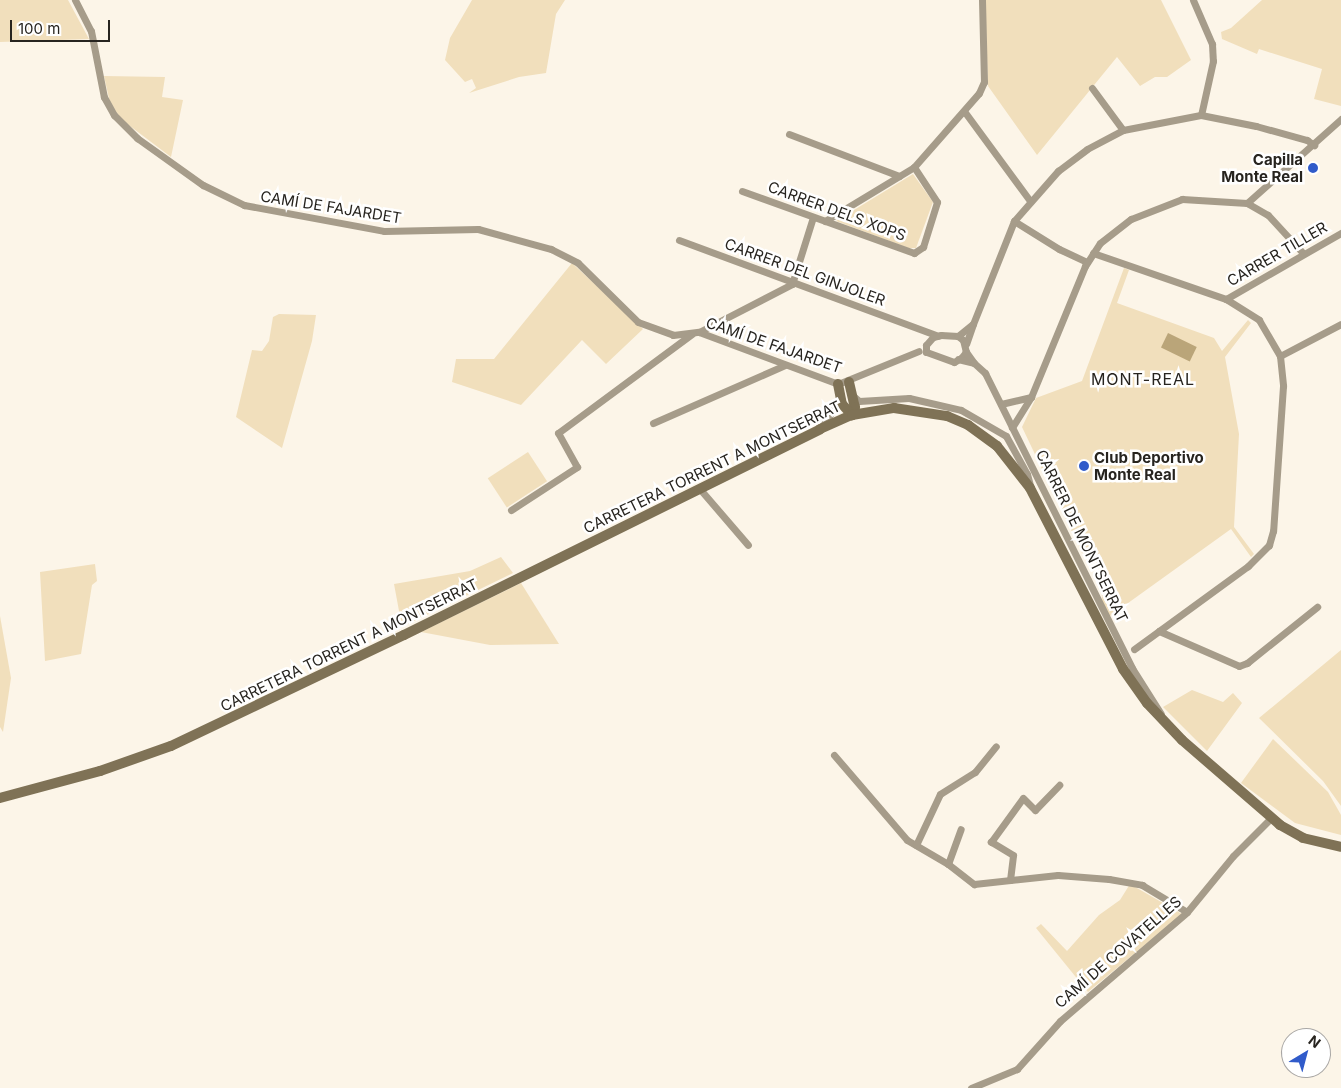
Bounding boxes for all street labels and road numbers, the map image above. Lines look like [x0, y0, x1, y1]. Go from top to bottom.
street label: CARRER DELS XOPS [765, 178, 909, 244]
street label: CAMÍ DE FAJARDET [259, 187, 403, 227]
street label: CARRER TILLER [1224, 218, 1330, 290]
street label: CARRER DEL GINJOLER [722, 235, 888, 309]
street label: CAMÍ DE FAJARDET [704, 313, 844, 377]
street label: CARRETERA TORRENT A MONTSERRAT [581, 397, 843, 537]
street label: CARRER DE MONTSERRAT [1032, 447, 1132, 625]
street label: CARRETERA TORRENT A MONTSERRAT [218, 575, 480, 715]
street label: CAMÍ DE COVATELLES [1051, 892, 1185, 1012]

